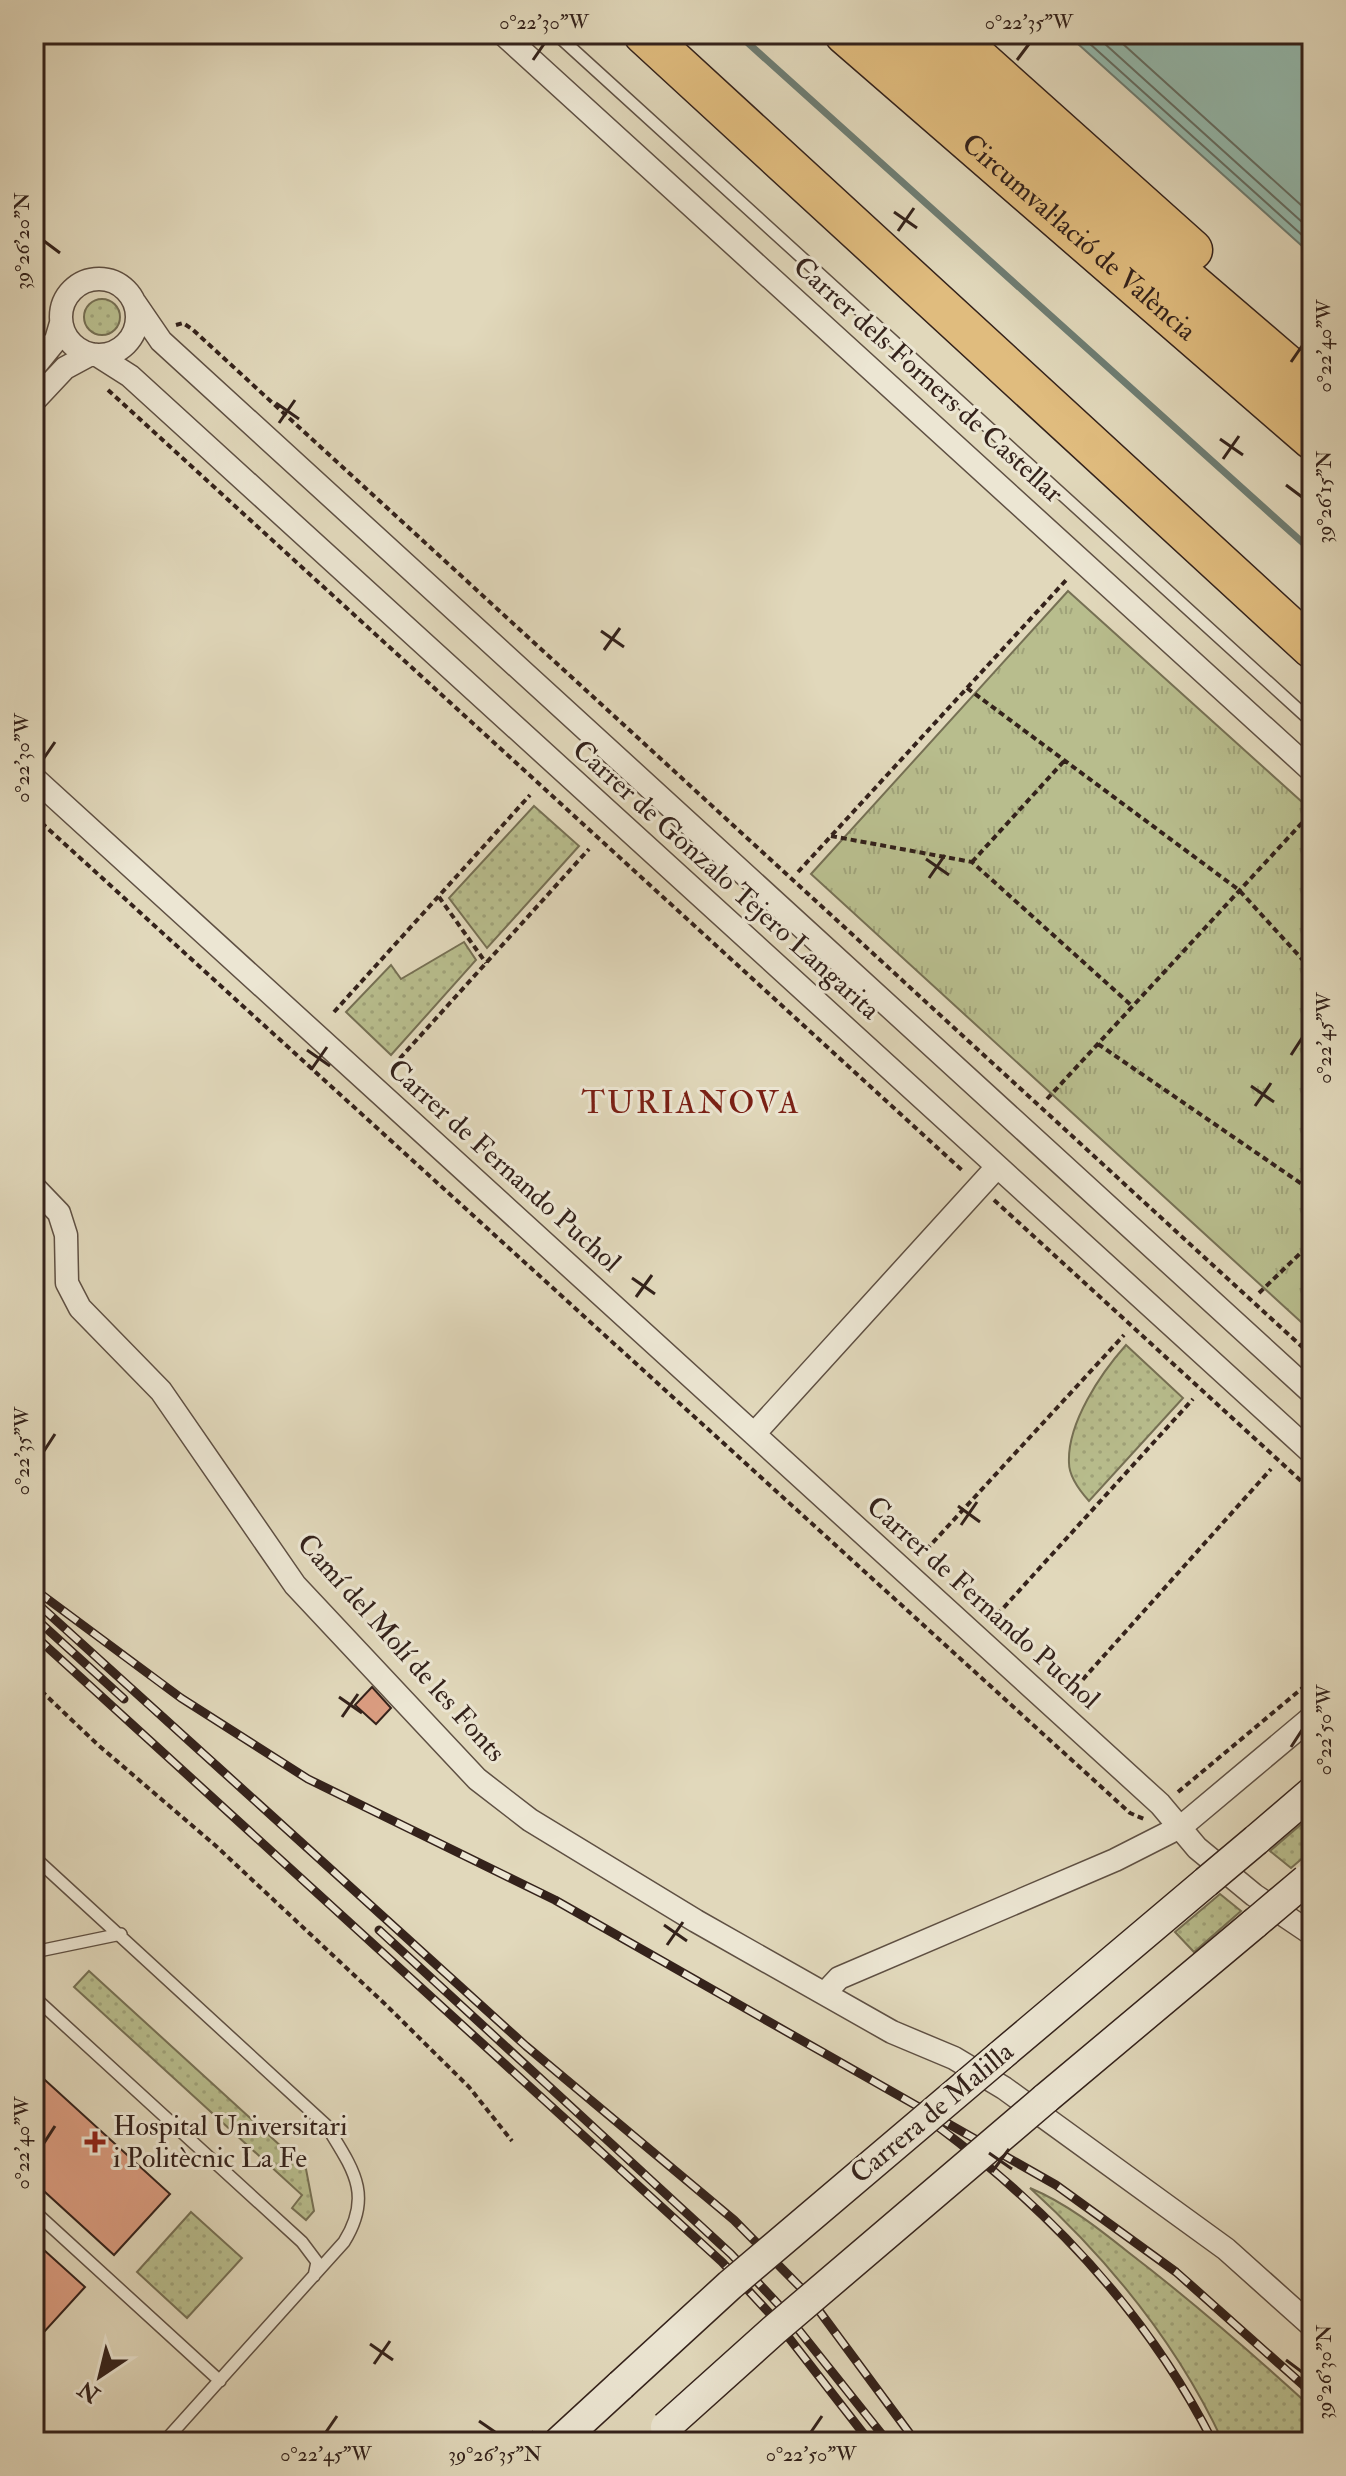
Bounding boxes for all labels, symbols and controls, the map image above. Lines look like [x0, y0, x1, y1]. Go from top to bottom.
text: 0°22'30"W [499, 10, 590, 35]
text: 0°22'35"W [985, 10, 1074, 35]
street label: Circumval·lació de València [955, 126, 1204, 349]
text: 39°26'20"N [10, 192, 35, 290]
street label: Carrer dels Forners de Castellar [786, 249, 1071, 511]
text: 0°22'40"W [1312, 299, 1337, 392]
text: 39°26'15"N [1312, 451, 1337, 543]
text: 0°22'30"W [10, 712, 35, 803]
street label: Carrer de Gonzalo Tejero Langarita [565, 733, 887, 1028]
text: 0°22'45"W [1312, 992, 1337, 1084]
street label: Carrer de Fernando Puchol [380, 1052, 628, 1280]
district label: TURIANOVA [581, 1083, 801, 1123]
text: 0°22'35"W [10, 1406, 35, 1495]
street label: Carrer de Fernando Puchol [859, 1489, 1107, 1717]
street label: Camí del Molí de les Fonts [289, 1527, 513, 1769]
text: 0°22'50"W [1312, 1684, 1337, 1775]
street label: Carrera de Malilla [843, 2034, 1021, 2191]
text: 0°22'40"W [10, 2096, 35, 2189]
place label: Hospital Universitari i Politècnic La Fe [113, 2109, 348, 2176]
marker: Hospital Universitari i Politècnic La Fe [84, 2131, 106, 2153]
text: 39°26'30"N [1312, 2324, 1337, 2419]
north arrow [60, 2336, 140, 2416]
text: N [73, 2374, 106, 2409]
text: 0°22'45"W [280, 2442, 372, 2467]
text: 39°26'35"N [448, 2442, 542, 2467]
text: 0°22'50"W [766, 2442, 857, 2467]

